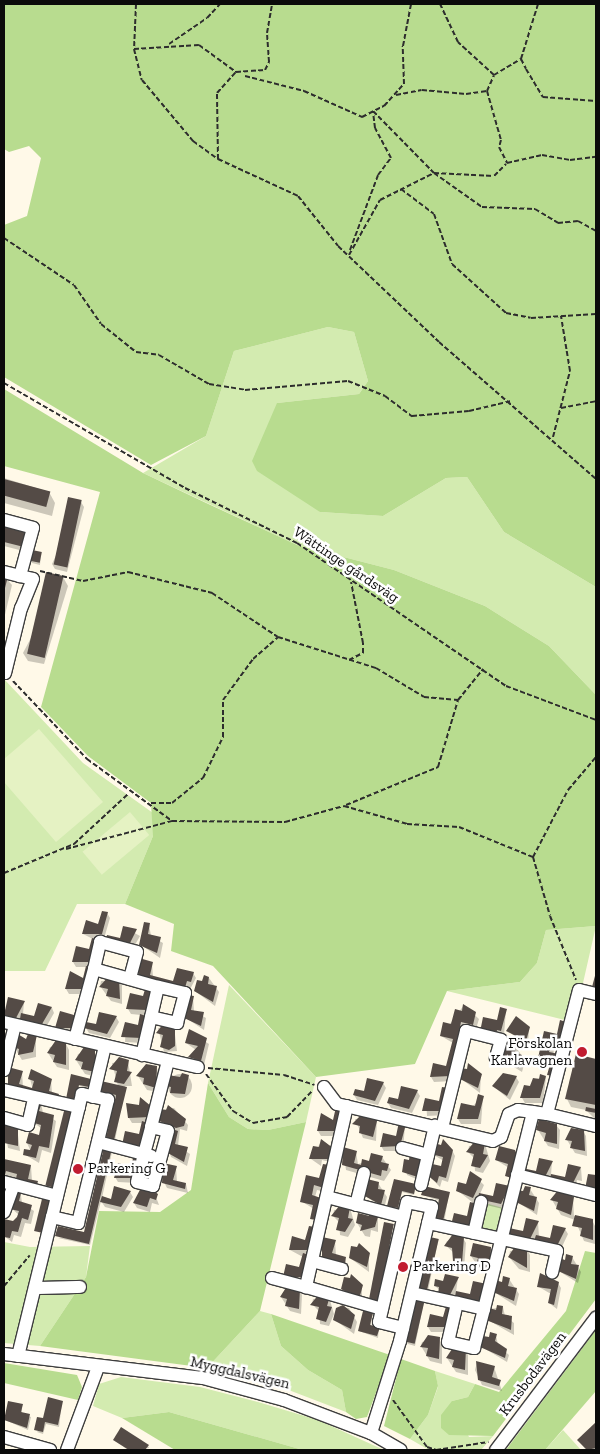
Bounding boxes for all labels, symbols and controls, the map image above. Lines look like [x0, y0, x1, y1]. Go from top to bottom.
street label: Wättinge gårdsväg [290, 523, 402, 607]
place label: Förskolan Karlavagnen [491, 1034, 572, 1069]
marker: Förskolan Karlavagnen [576, 1046, 588, 1058]
place label: Parkering G [88, 1160, 166, 1178]
marker: Parkering G [72, 1163, 84, 1175]
place label: Parkering D [413, 1258, 491, 1276]
marker: Parkering D [397, 1261, 409, 1273]
street label: Krusbodavägen [496, 1328, 570, 1420]
street label: Myggdalsvägen [189, 1353, 291, 1393]

